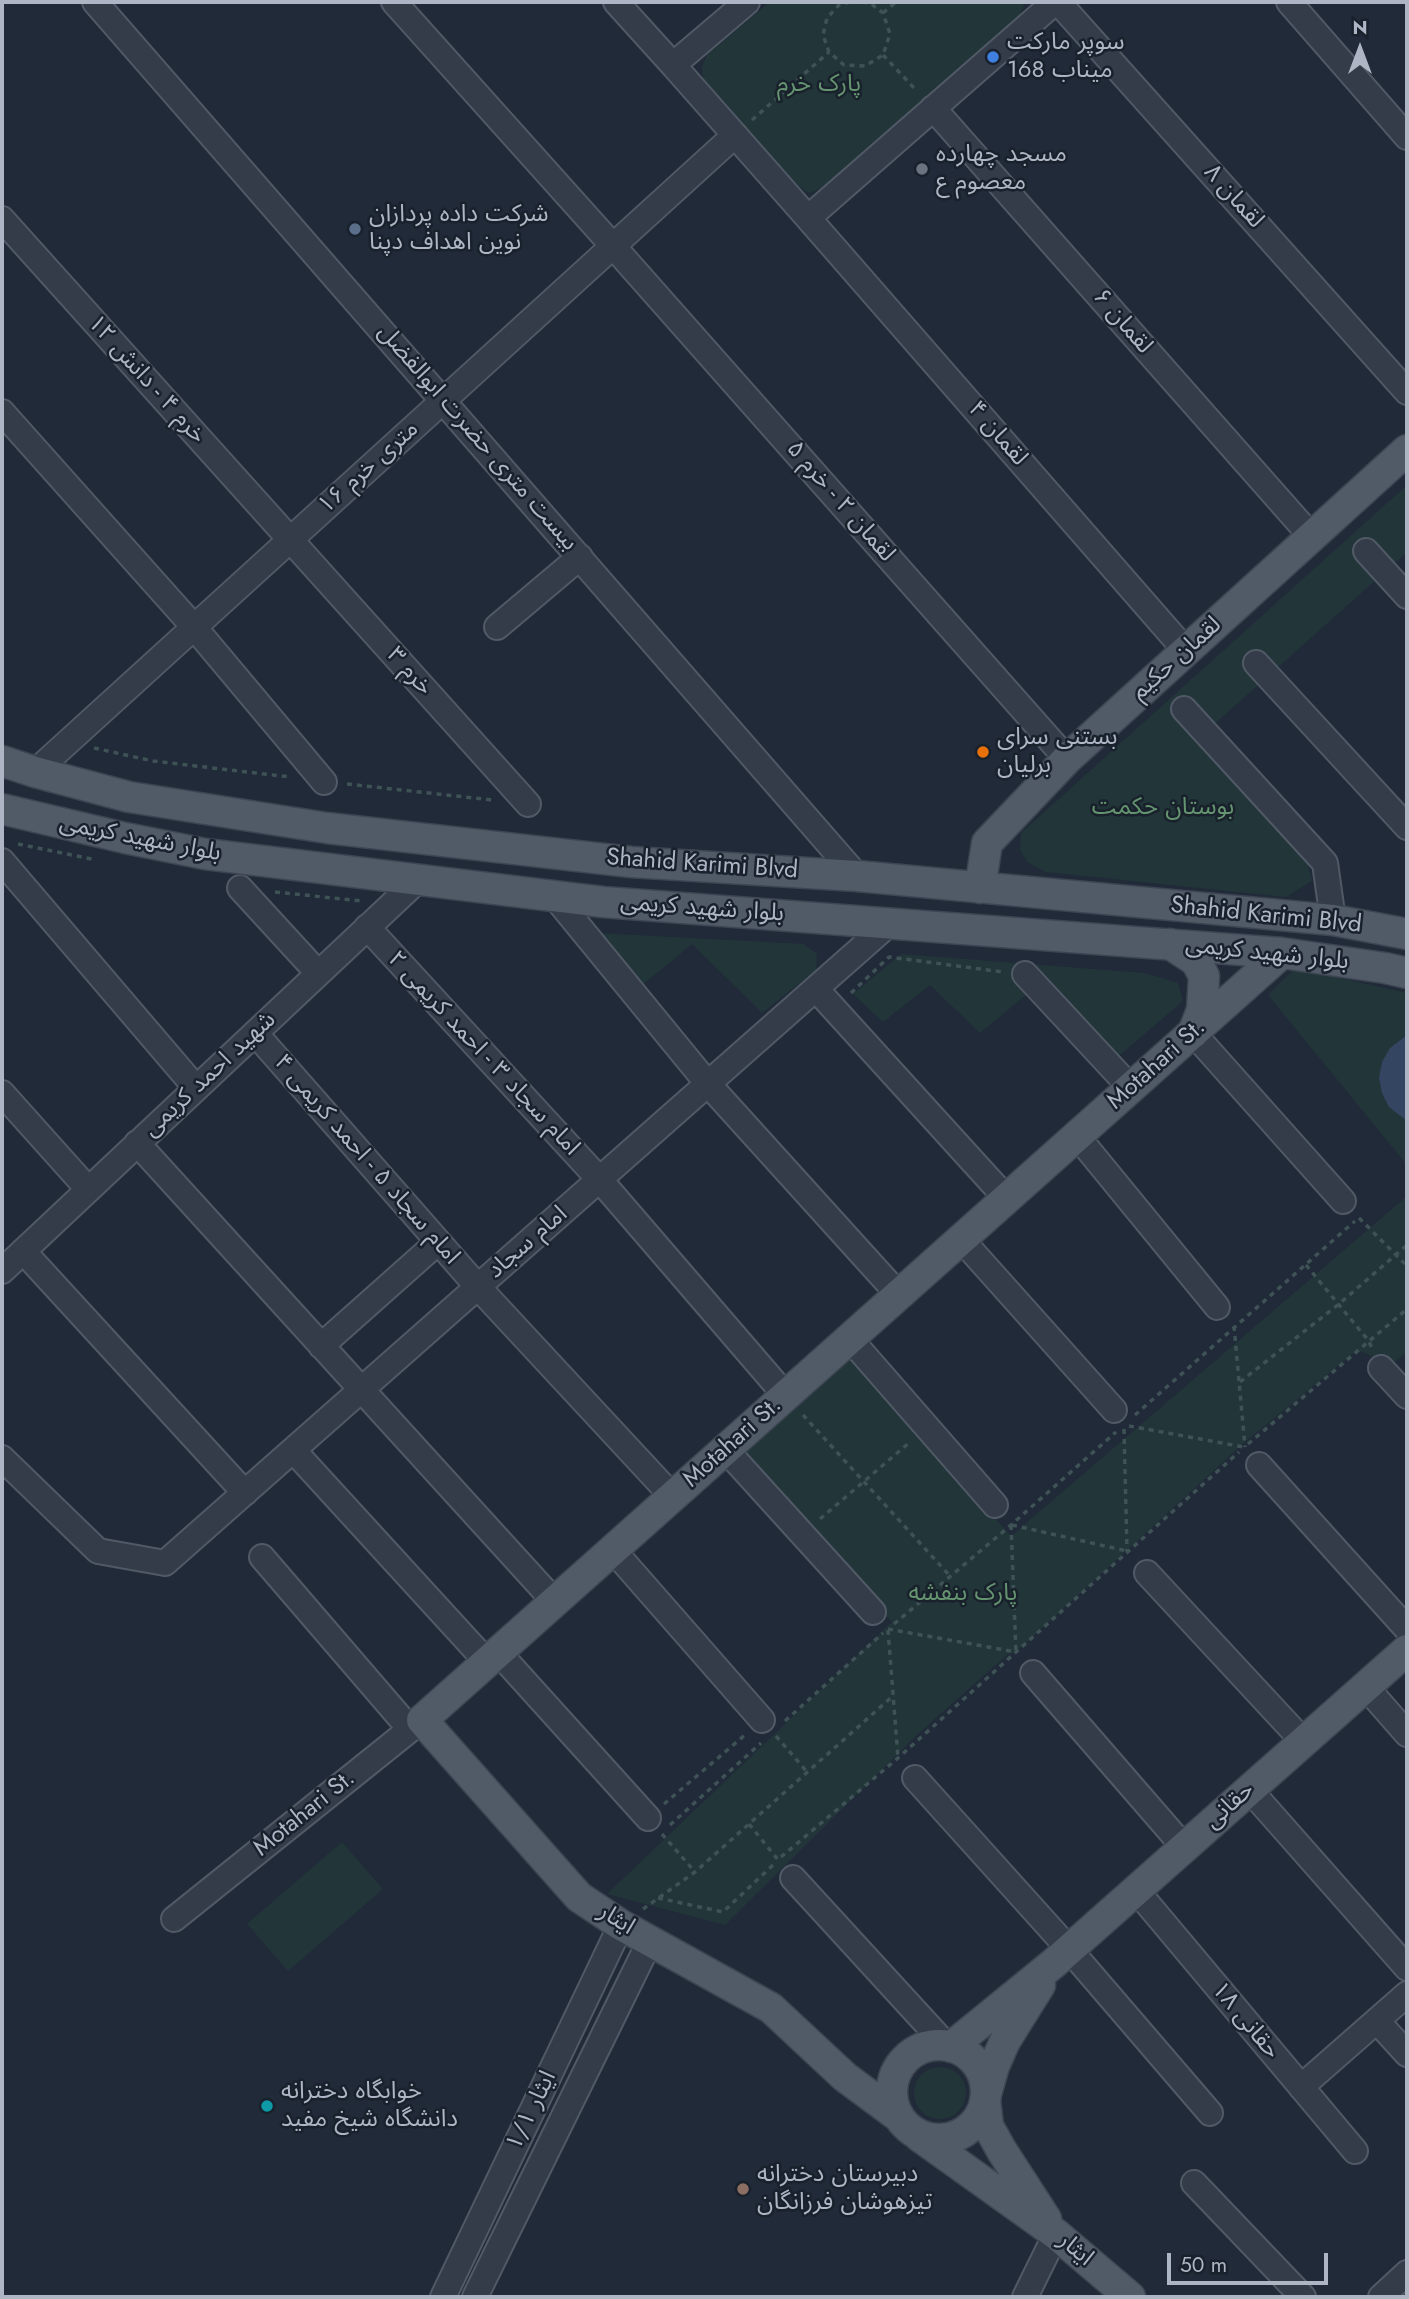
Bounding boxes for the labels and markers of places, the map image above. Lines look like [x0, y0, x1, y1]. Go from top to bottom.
place label: سوپر مارکت میناب 168 [1007, 29, 1125, 85]
marker: سوپر مارکت میناب 168 [985, 49, 1001, 65]
place label: مسجد چهارده معصوم ع [936, 141, 1067, 197]
marker: مسجد چهارده معصوم ع [914, 161, 930, 177]
place label: شرکت داده پردازان نوین اهداف دپنا [369, 201, 549, 257]
marker: شرکت داده پردازان نوین اهداف دپنا [347, 221, 363, 237]
place label: بستنی سرای برلیان [997, 724, 1118, 780]
marker: بستنی سرای برلیان [975, 744, 991, 760]
place label: خوابگاه دخترانه دانشگاه شیخ مفید [281, 2078, 458, 2134]
marker: خوابگاه دخترانه دانشگاه شیخ مفید [259, 2098, 275, 2114]
place label: دبیرستان دخترانه تیزهوشان فرزانگان [757, 2161, 932, 2217]
marker: دبیرستان دخترانه تیزهوشان فرزانگان [735, 2181, 751, 2197]

